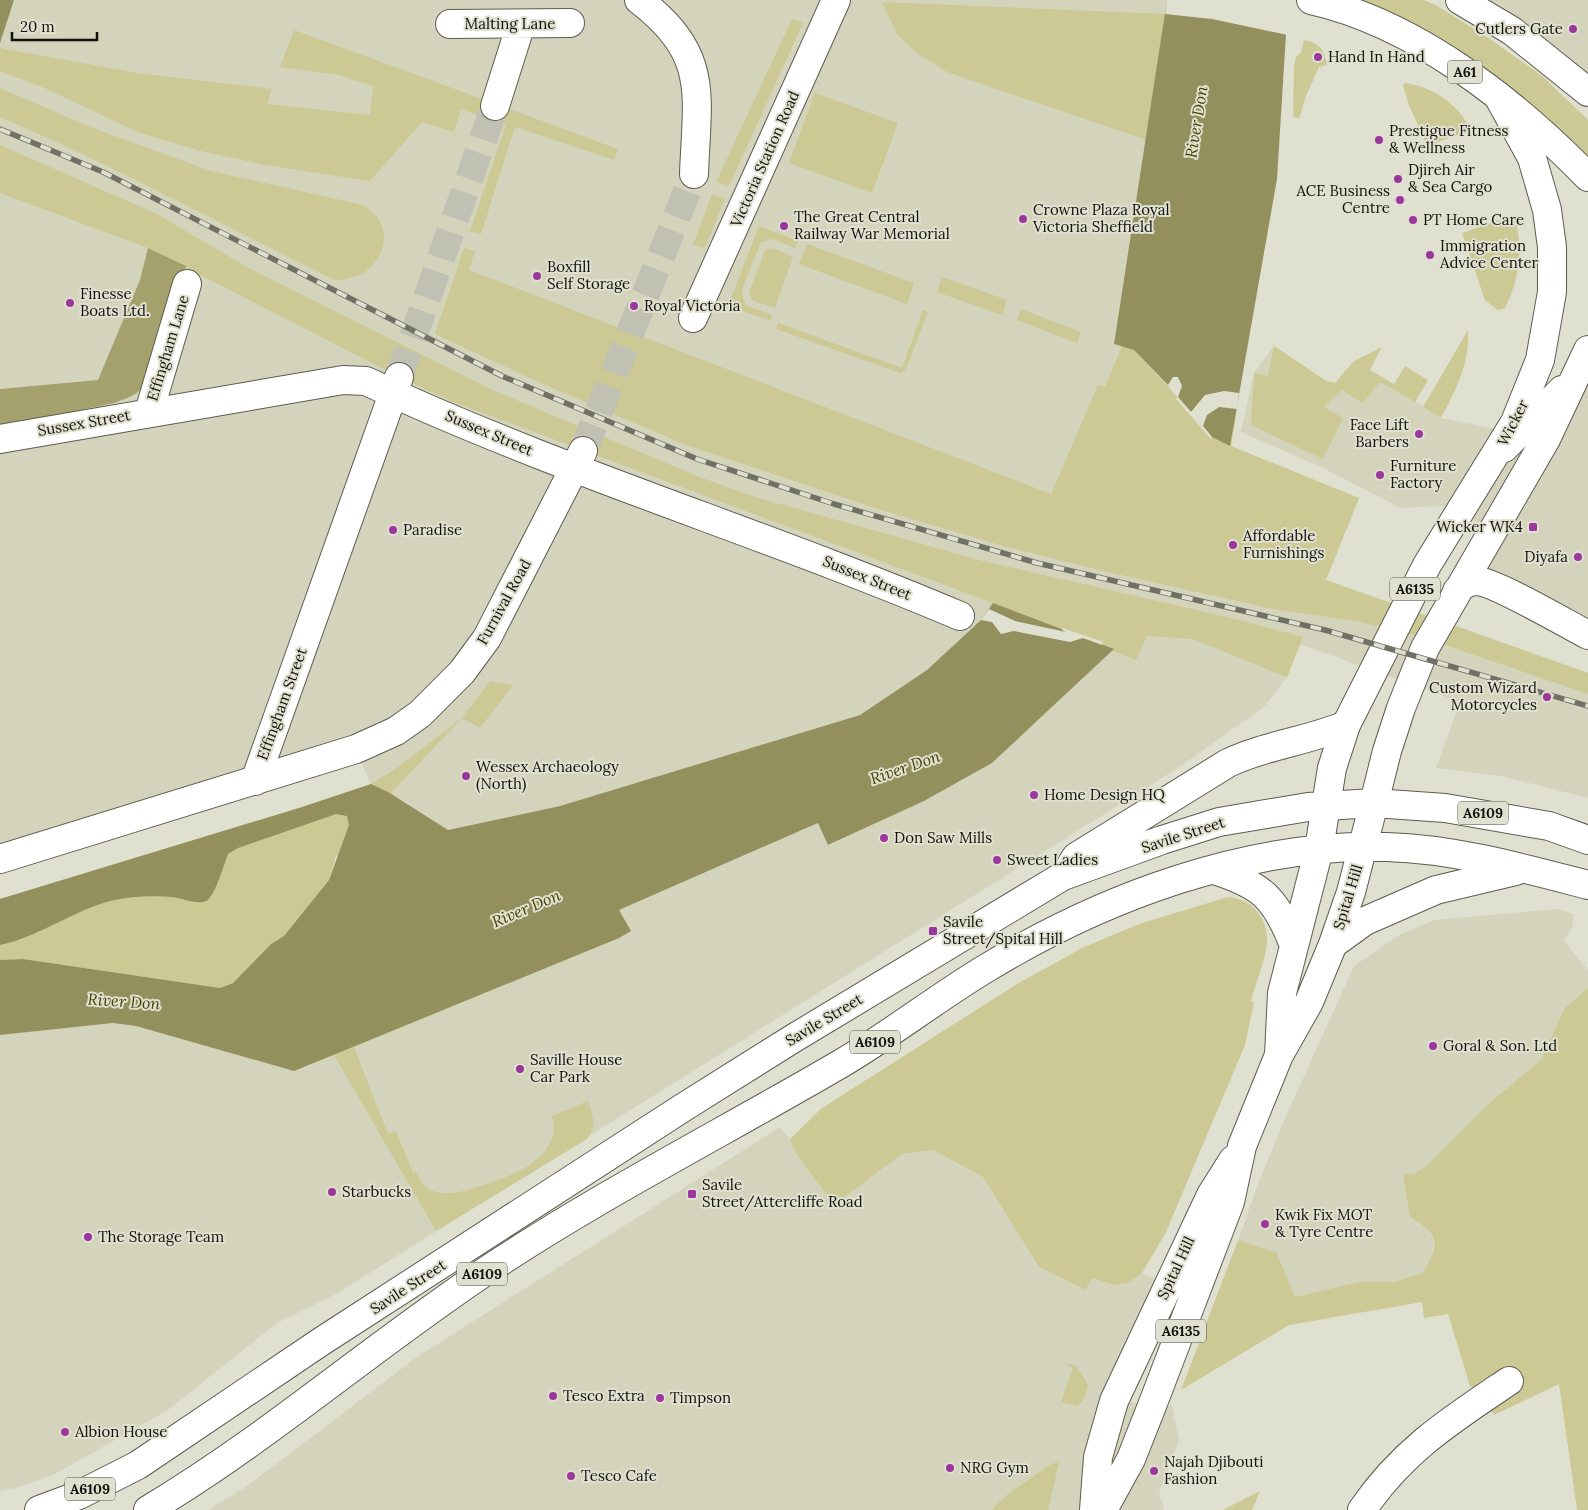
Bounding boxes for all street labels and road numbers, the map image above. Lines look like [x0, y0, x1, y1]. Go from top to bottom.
street label: Malting Lane [465, 14, 555, 33]
road number: A61 [1448, 61, 1482, 84]
street label: Victoria Station Road [726, 88, 803, 231]
street label: Effingham Lane [142, 293, 193, 403]
street label: Wicker [1493, 396, 1532, 449]
street label: Sussex Street [36, 405, 132, 440]
street label: Sussex Street [442, 405, 536, 460]
street label: Sussex Street [820, 551, 914, 604]
street label: Furnival Road [472, 556, 535, 648]
road number: A6135 [1390, 578, 1440, 600]
street label: Effingham Street [252, 645, 311, 763]
road number: A6109 [1458, 801, 1508, 824]
street label: Savile Street [1139, 812, 1227, 857]
street label: Spital Hill [1329, 862, 1366, 932]
street label: Savile Street [782, 989, 866, 1050]
road number: A6109 [850, 1030, 900, 1054]
street label: Spital Hill [1153, 1233, 1198, 1302]
street label: Savile Street [366, 1255, 449, 1318]
road number: A6109 [457, 1262, 507, 1286]
road number: A6135 [1156, 1320, 1206, 1342]
road number: A6109 [65, 1478, 115, 1500]

